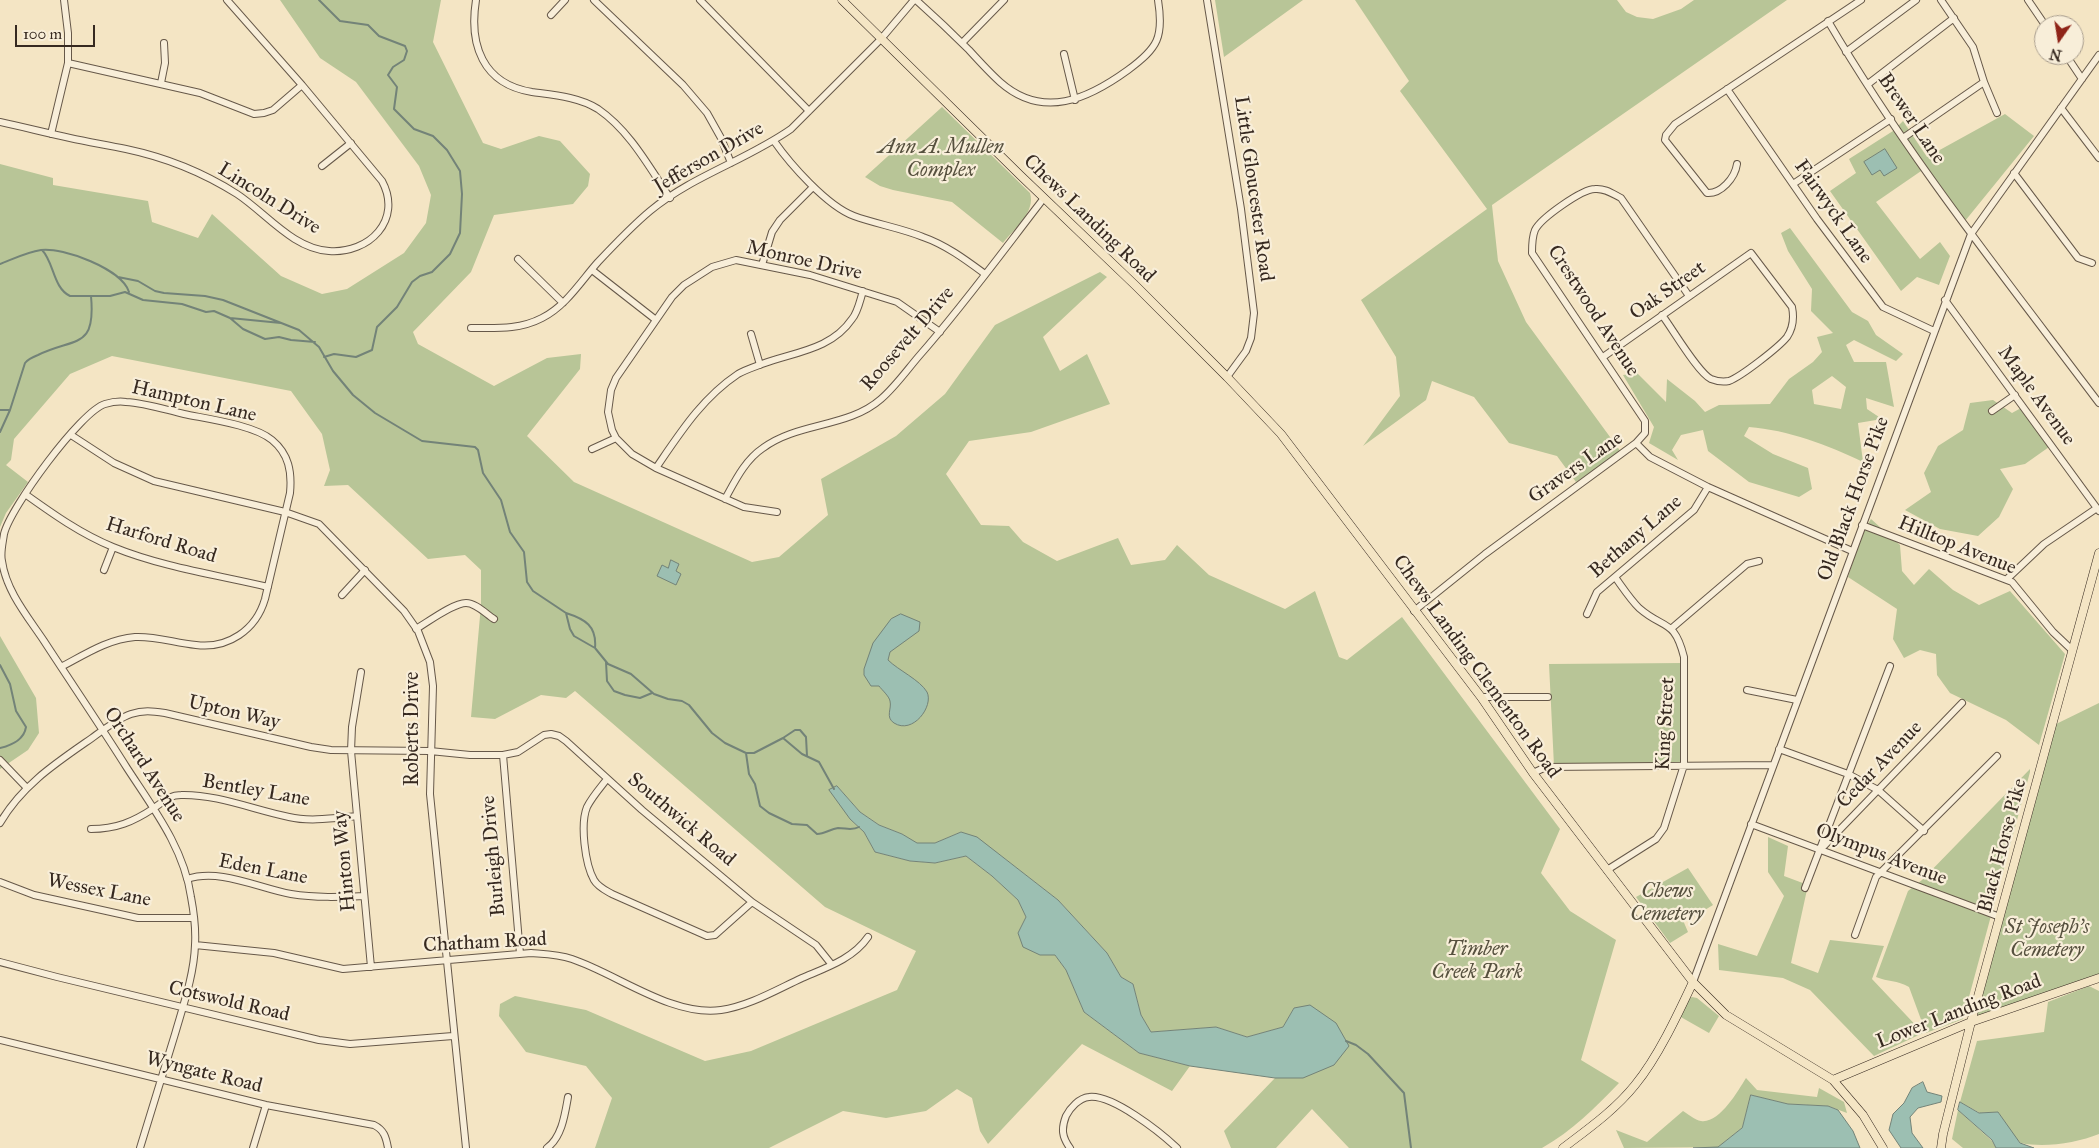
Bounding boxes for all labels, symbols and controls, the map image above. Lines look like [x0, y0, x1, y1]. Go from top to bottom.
scale bar [18, 15, 98, 47]
north arrow [2034, 15, 2084, 65]
text: 100 m [23, 25, 62, 43]
text: N [2048, 45, 2063, 64]
street label: Brewer Lane [1872, 69, 1950, 169]
street label: Little Gloucester Road [1228, 95, 1278, 283]
street label: Jefferson Drive [650, 117, 768, 199]
park label: Ann A. Mullen Complex [878, 136, 1004, 183]
street label: Chews Landing Road [1018, 150, 1160, 288]
street label: Fairwyck Lane [1788, 156, 1878, 268]
street label: Lincoln Drive [213, 158, 325, 240]
street label: Monroe Drive [744, 236, 864, 286]
street label: Crestwood Avenue [1542, 241, 1644, 381]
street label: Oak Street [1625, 256, 1711, 326]
street label: Roosevelt Drive [856, 282, 960, 396]
street label: Maple Avenue [1992, 342, 2080, 450]
street label: Hampton Lane [129, 376, 259, 428]
street label: Old Black Horse Pike [1813, 414, 1895, 584]
street label: Gravers Lane [1524, 427, 1628, 509]
street label: Bethany Lane [1585, 490, 1687, 584]
street label: Hilltop Avenue [1894, 511, 2020, 581]
street label: Harford Road [103, 513, 219, 569]
street label: Chews Landing Clementon Road [1387, 551, 1565, 783]
street label: Roberts Drive [401, 672, 425, 786]
street label: King Street [1652, 677, 1680, 771]
street label: Upton Way [186, 691, 282, 735]
street label: Orchard Avenue [98, 703, 190, 827]
street label: Cedar Avenue [1832, 716, 1928, 814]
street label: Southwick Road [622, 768, 740, 872]
street label: Bentley Lane [200, 770, 312, 812]
street label: Black Horse Pike [1974, 776, 2032, 916]
street label: Burleigh Drive [477, 794, 511, 918]
street label: Hinton Way [329, 809, 361, 913]
street label: Olympus Avenue [1812, 819, 1950, 891]
street label: Eden Lane [216, 850, 310, 890]
street label: Wessex Lane [45, 869, 153, 913]
park label: Chews Cemetery [1630, 880, 1704, 927]
park label: St Joseph's Cemetery [2005, 916, 2089, 963]
street label: Chatham Road [423, 928, 547, 958]
park label: Timber Creek Park [1431, 938, 1523, 985]
street label: Lower Landing Road [1873, 970, 2045, 1054]
street label: Cotswold Road [166, 976, 292, 1028]
street label: Wyngate Road [143, 1047, 265, 1099]

